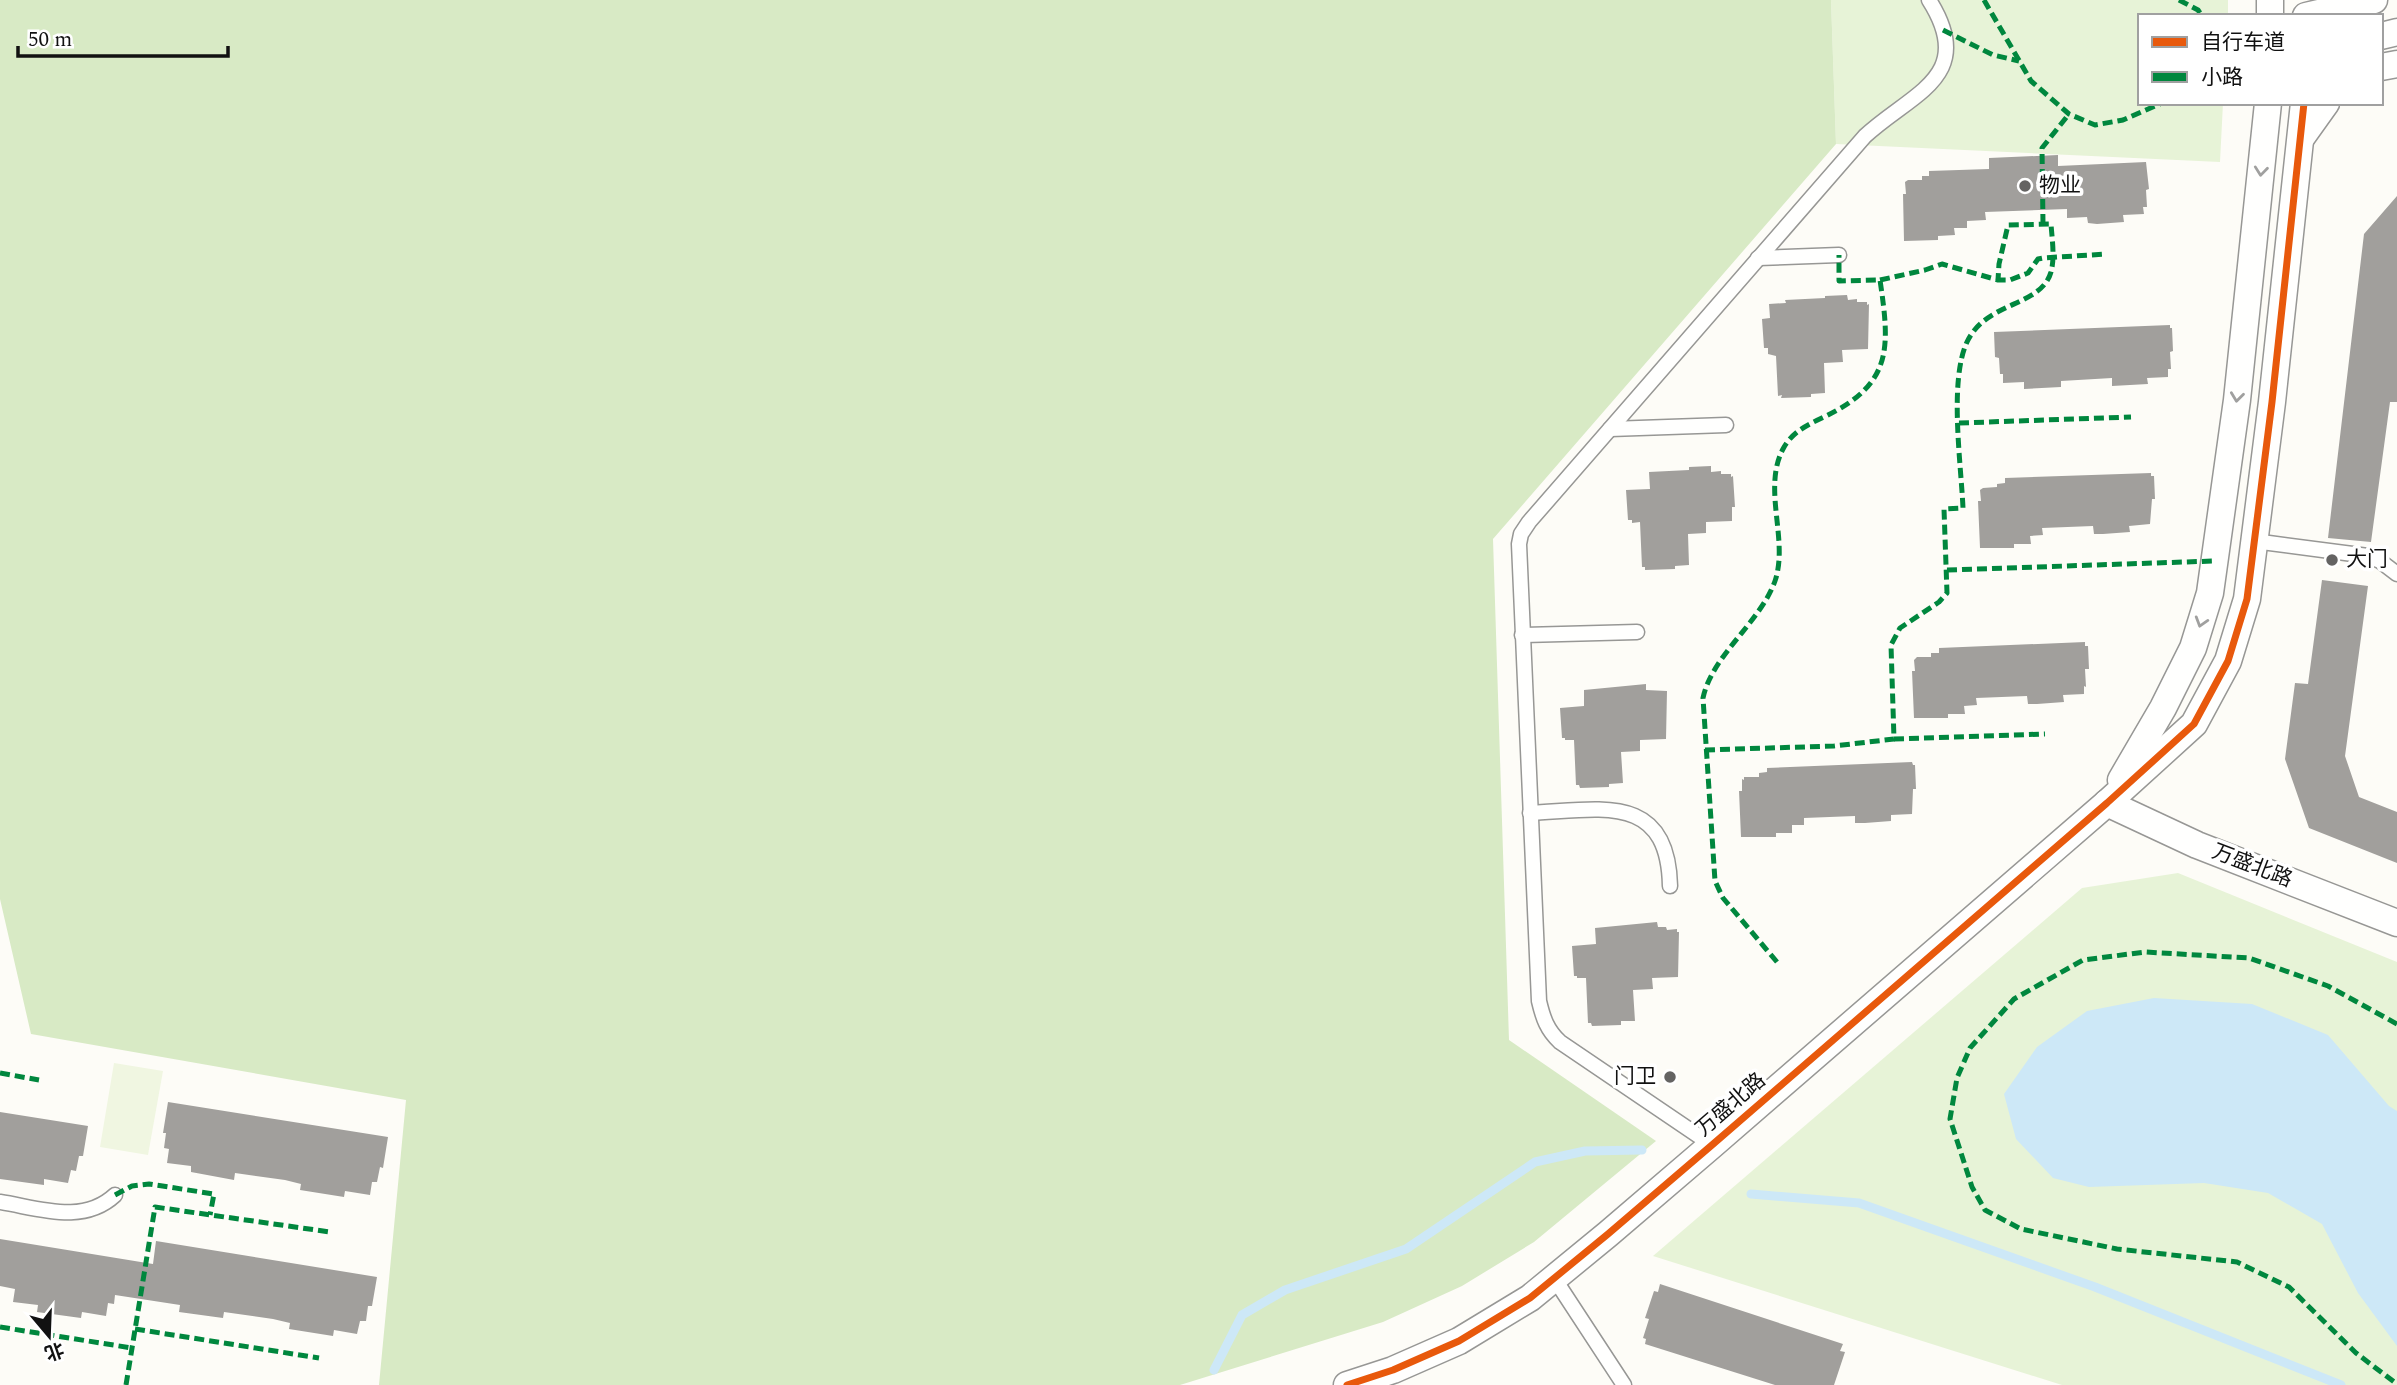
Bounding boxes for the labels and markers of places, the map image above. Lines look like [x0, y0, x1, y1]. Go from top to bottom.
place label: 物业 [2039, 170, 2081, 202]
marker: 物业 [2017, 178, 2033, 194]
place label: 大门 [2346, 544, 2388, 576]
marker: 大门 [2324, 552, 2340, 568]
place label: 门卫 [1614, 1061, 1656, 1093]
marker: 门卫 [1662, 1069, 1678, 1085]

